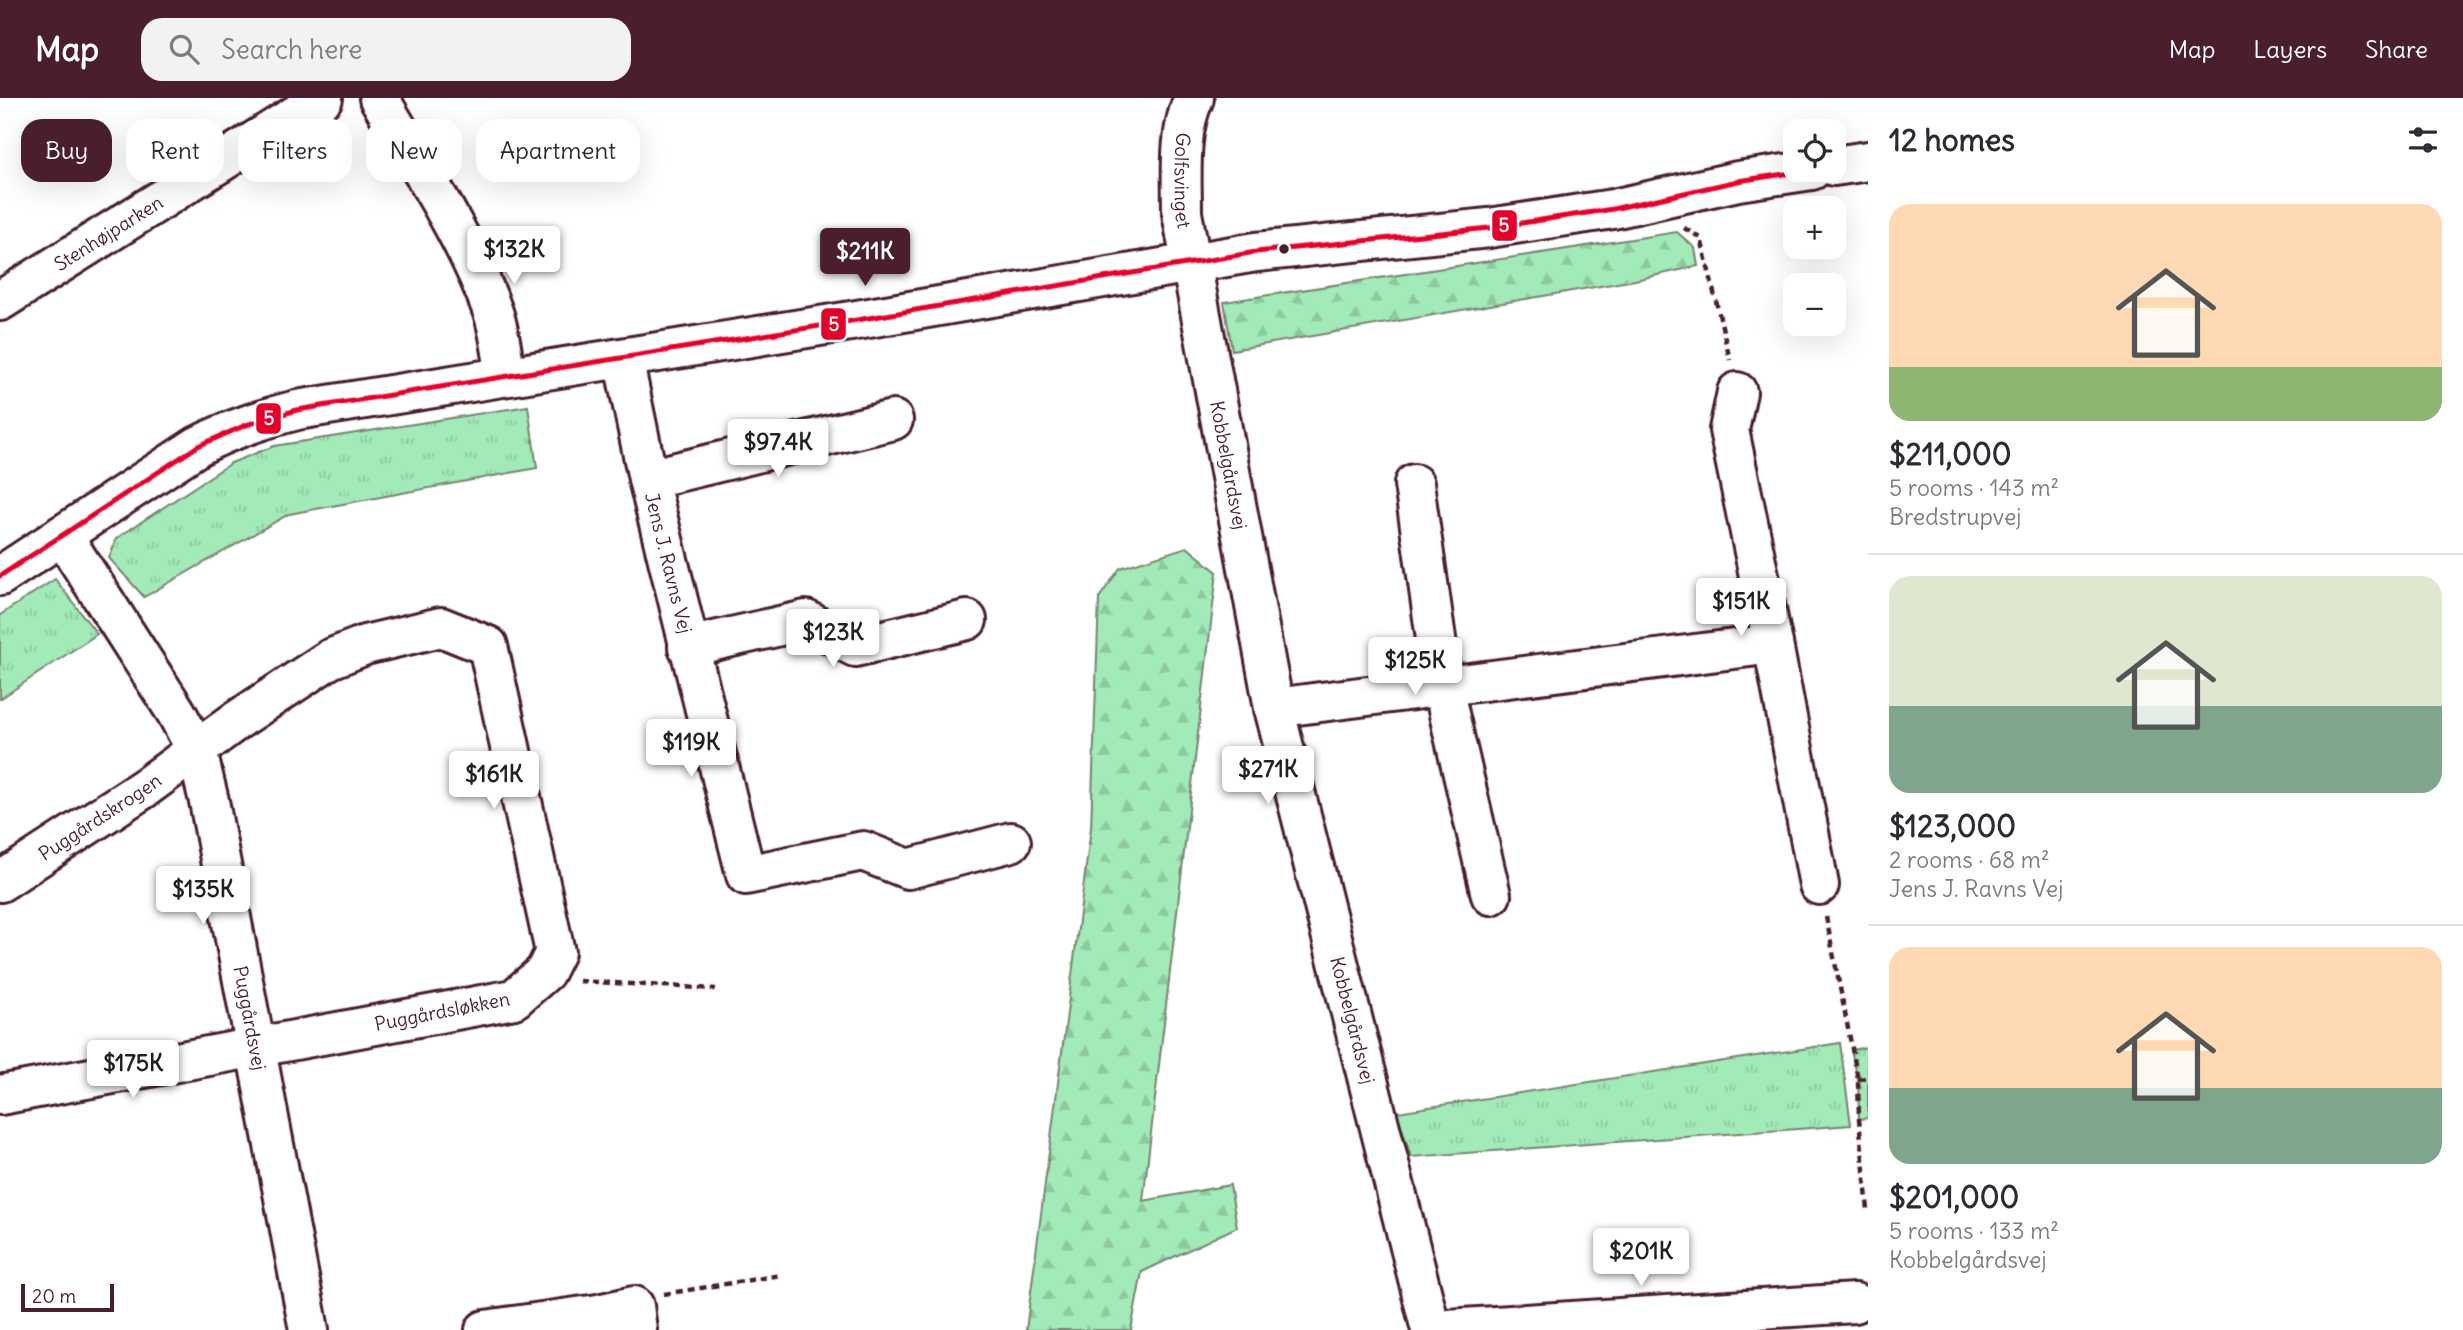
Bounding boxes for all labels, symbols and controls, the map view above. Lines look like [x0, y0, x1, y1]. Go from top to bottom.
search box [141, 18, 631, 81]
text: Map [35, 28, 99, 70]
icon: search [165, 30, 203, 68]
text: Search here [221, 33, 362, 66]
text: Map [2169, 34, 2215, 64]
text: Layers [2253, 34, 2327, 64]
text: Share [2365, 34, 2428, 64]
chip: Buy [21, 119, 112, 182]
chip: Rent [126, 119, 224, 182]
chip: Filters [238, 119, 352, 182]
chip: New [366, 119, 462, 182]
chip: Apartment [476, 119, 640, 182]
map controls [1783, 119, 1846, 336]
button: locate [1783, 119, 1846, 182]
text: 12 homes [1889, 121, 2015, 159]
icon: filters [2404, 121, 2442, 159]
street label: Golfsvinget [1170, 131, 1197, 230]
street label: Stenhøjparken [50, 190, 167, 276]
button: + [1783, 196, 1846, 259]
line badge: 5 [1491, 209, 1518, 242]
text: 5 [1499, 213, 1510, 237]
pin: $132K [465, 226, 563, 286]
pin: $211K [816, 228, 914, 288]
text: $132K [483, 234, 545, 263]
text: $211K [836, 236, 894, 265]
unlabelled marker [1277, 242, 1291, 256]
icon: home [2103, 250, 2229, 376]
button: − [1783, 273, 1846, 336]
line badge: 5 [820, 307, 847, 341]
text: 5 [829, 312, 840, 336]
street label: Kobbelgårdsvej [1205, 399, 1253, 531]
line badge: 5 [255, 402, 282, 435]
text: 5 [264, 406, 275, 430]
pin: $97.4K [721, 420, 835, 479]
text: $97.4K [743, 427, 813, 456]
text: $211,000 [1889, 435, 2011, 473]
text: 5 rooms · 143 m² [1889, 473, 2059, 502]
street label: Jens J. Ravns Vej [640, 490, 698, 636]
text: Bredstrupvej [1889, 502, 2022, 531]
pin: $151K [1692, 578, 1790, 638]
text: $151K [1712, 586, 1770, 615]
pin: $123K [784, 610, 882, 669]
text: $123K [802, 617, 864, 646]
icon: home [2103, 622, 2229, 748]
pin: $125K [1366, 638, 1464, 697]
text: $125K [1384, 645, 1446, 674]
pin: $119K [642, 720, 740, 779]
text: $119K [662, 727, 720, 756]
pin: $271K [1219, 746, 1317, 806]
pin: $161K [445, 752, 543, 811]
text: $271K [1238, 754, 1298, 783]
text: $161K [465, 759, 523, 788]
street label: Puggårdskrogen [34, 768, 166, 866]
text: $123,000 [1889, 807, 2016, 845]
text: 2 rooms · 68 m² [1889, 845, 2050, 874]
pin: $135K [154, 866, 252, 926]
text: $135K [172, 874, 234, 903]
text: Jens J. Ravns Vej [1889, 874, 2063, 903]
street label: Kobbelgårdsvej [1325, 954, 1380, 1086]
street label: Puggårdsvej [228, 964, 272, 1072]
street label: Puggårdsløkken [372, 986, 512, 1036]
icon: home [2103, 993, 2229, 1119]
pin: $175K [84, 1040, 182, 1100]
text: $175K [103, 1048, 163, 1077]
text: $201,000 [1889, 1178, 2019, 1216]
text: 5 rooms · 133 m² [1889, 1216, 2059, 1245]
pin: $201K [1592, 1228, 1690, 1288]
text: $201K [1609, 1236, 1673, 1265]
text: Kobbelgårdsvej [1889, 1245, 2047, 1274]
scale bar [21, 1281, 114, 1313]
text: 20 m [32, 1284, 76, 1308]

